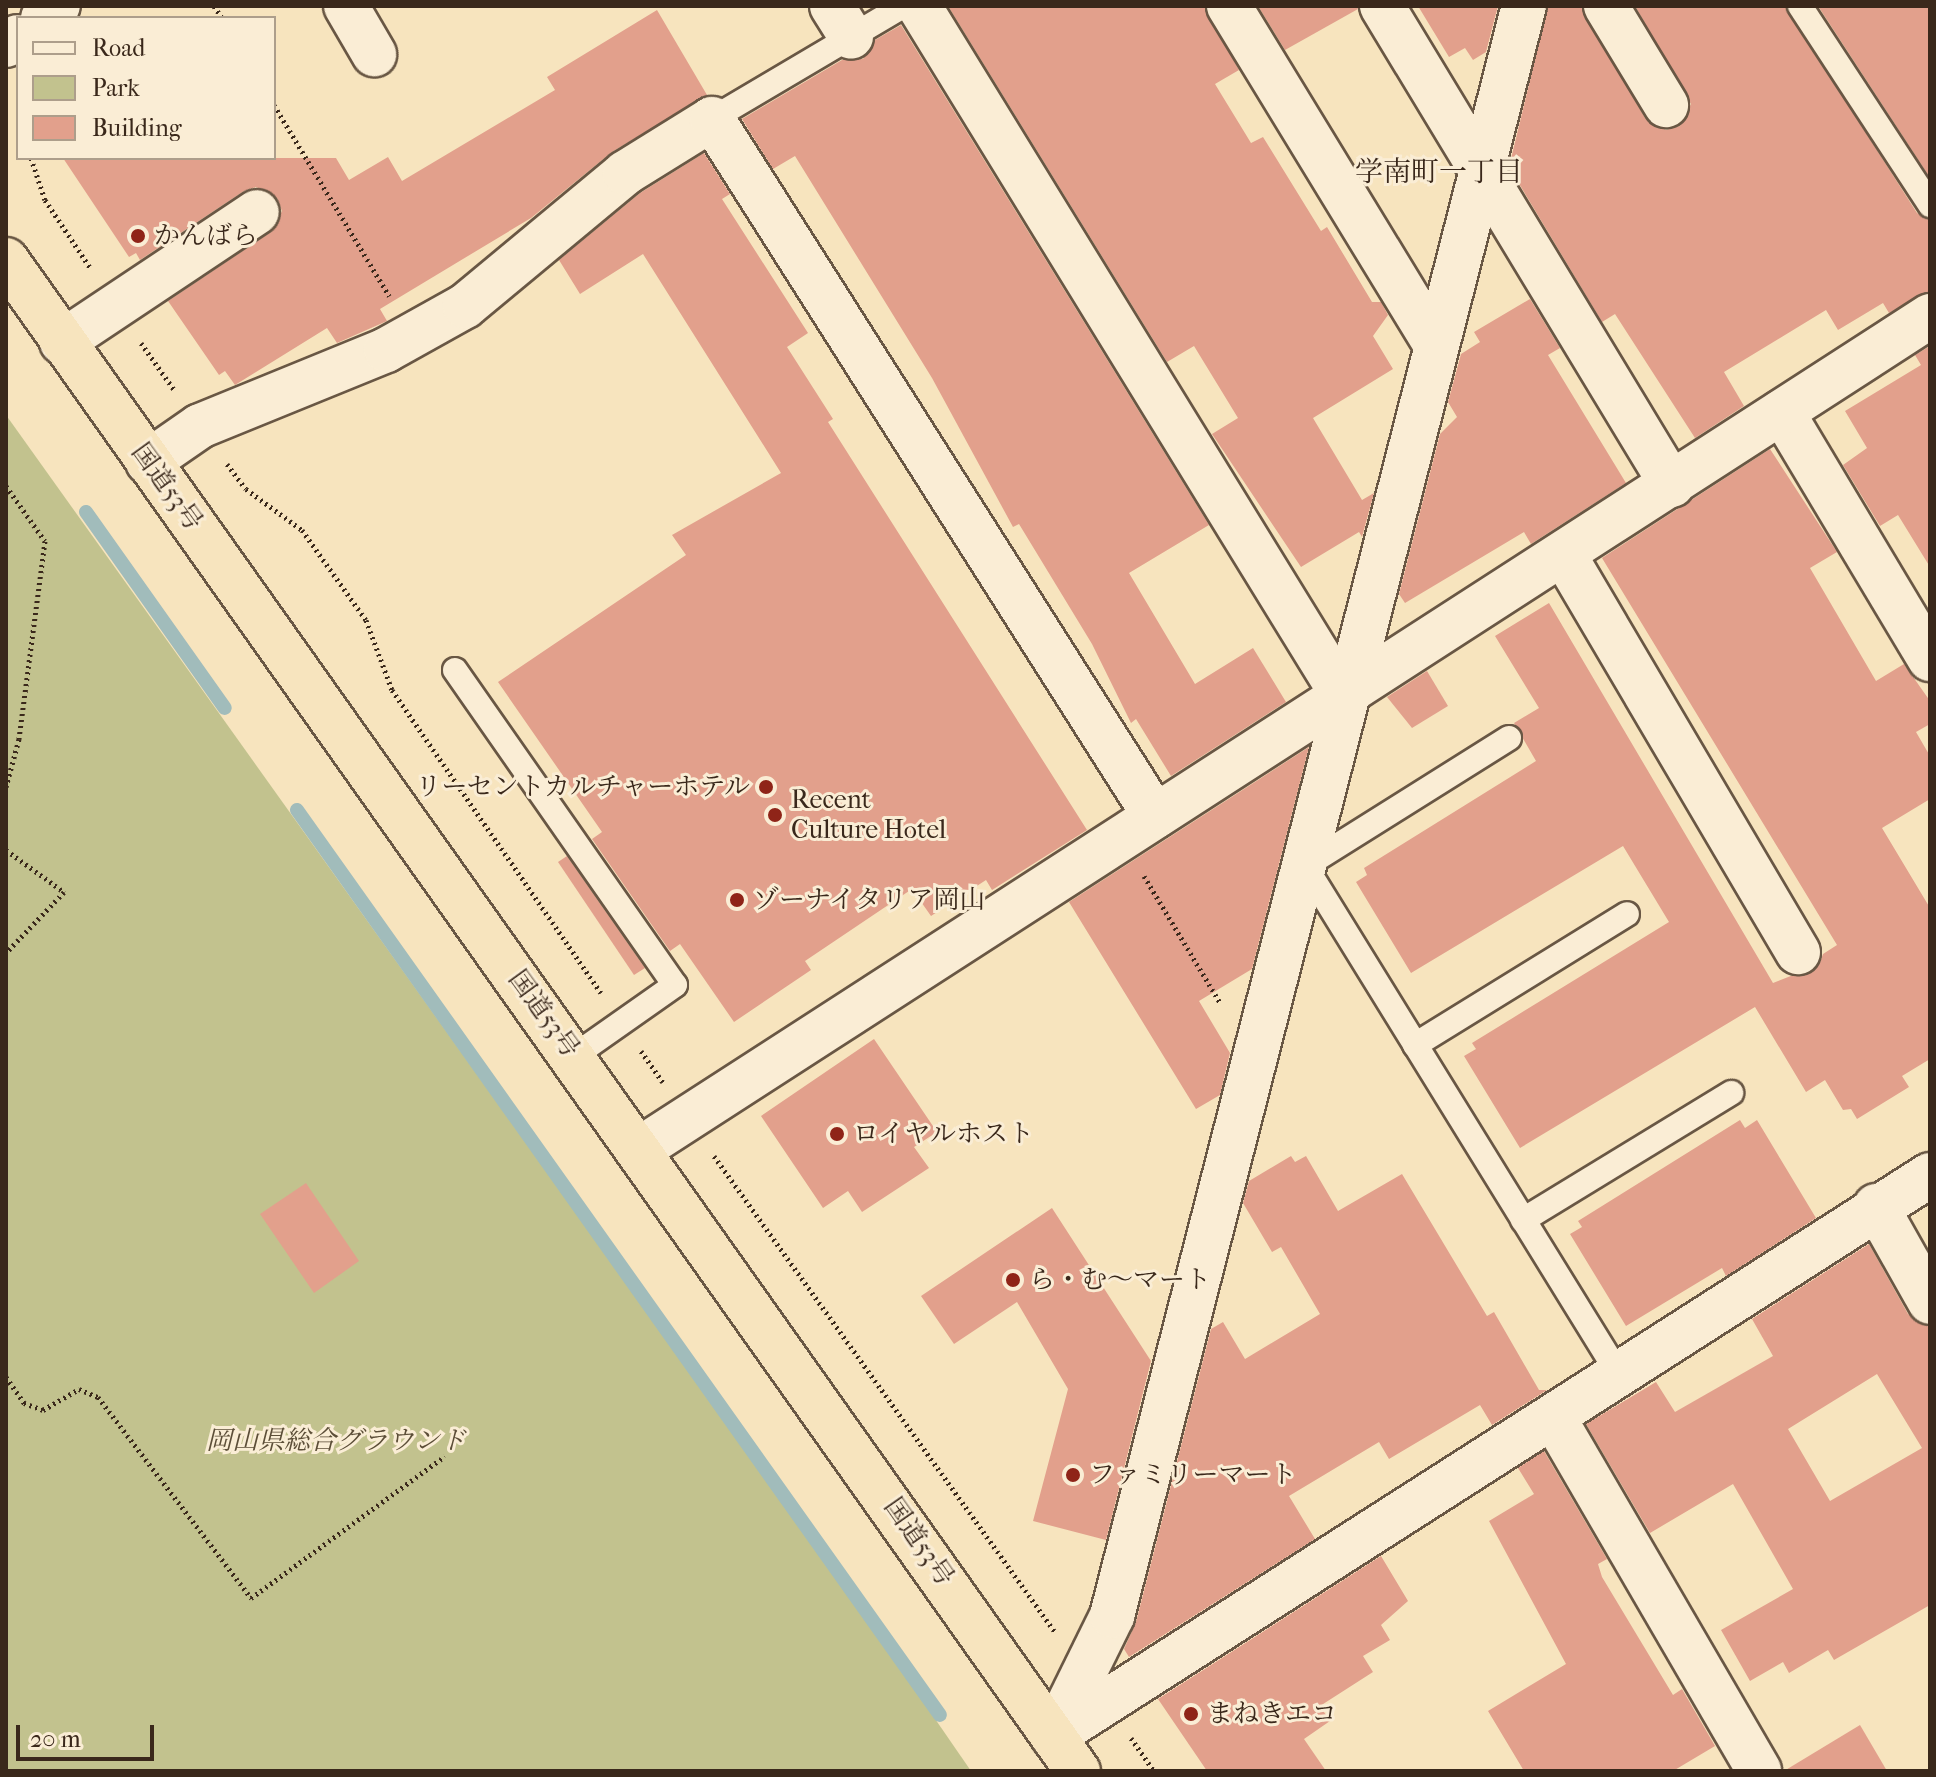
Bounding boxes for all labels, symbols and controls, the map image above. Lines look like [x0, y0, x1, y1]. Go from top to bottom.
legend [16, 16, 276, 160]
text: Road [92, 34, 145, 62]
text: Park [92, 74, 140, 102]
text: Building [92, 114, 182, 142]
district label: 学南町一丁目 [1355, 155, 1523, 189]
place label: かんばら [154, 220, 258, 252]
marker: かんばら [129, 227, 147, 245]
street label: 国道53号 [125, 437, 209, 537]
place label: リーセントカルチャーホテル [412, 771, 750, 803]
marker: リーセントカルチャーホテル [757, 778, 775, 796]
place label: Recent Culture Hotel [791, 784, 946, 846]
marker: Recent Culture Hotel [766, 806, 784, 824]
place label: ゾーナイタリア岡山 [753, 884, 987, 916]
marker: ゾーナイタリア岡山 [728, 891, 746, 909]
street label: 国道53号 [502, 964, 586, 1064]
place label: ロイヤルホスト [853, 1118, 1035, 1150]
marker: ロイヤルホスト [828, 1125, 846, 1143]
place label: ら・む〜マート [1029, 1264, 1211, 1296]
marker: ら・む〜マート [1004, 1271, 1022, 1289]
park label: 岡山県総合グラウンド [206, 1425, 466, 1457]
place label: ファミリーマート [1089, 1459, 1297, 1491]
marker: ファミリーマート [1064, 1466, 1082, 1484]
street label: 国道53号 [878, 1492, 960, 1592]
place label: まねきエコ [1207, 1698, 1337, 1730]
marker: まねきエコ [1182, 1705, 1200, 1723]
scale bar [20, 1709, 158, 1759]
text: 20 m [30, 1725, 81, 1753]

